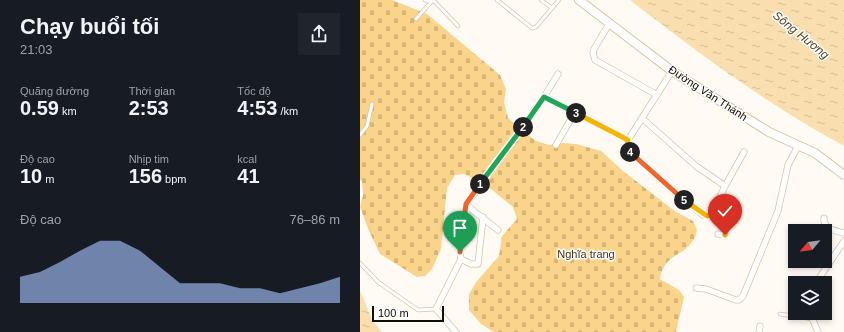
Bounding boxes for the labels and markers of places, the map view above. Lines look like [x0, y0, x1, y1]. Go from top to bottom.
pin: 3 [566, 103, 586, 123]
pin: 2 [513, 117, 533, 137]
pin: 4 [620, 142, 640, 162]
pin: 1 [470, 174, 490, 194]
pin: 5 [674, 190, 694, 210]
pin [708, 194, 742, 235]
pin [443, 211, 477, 252]

